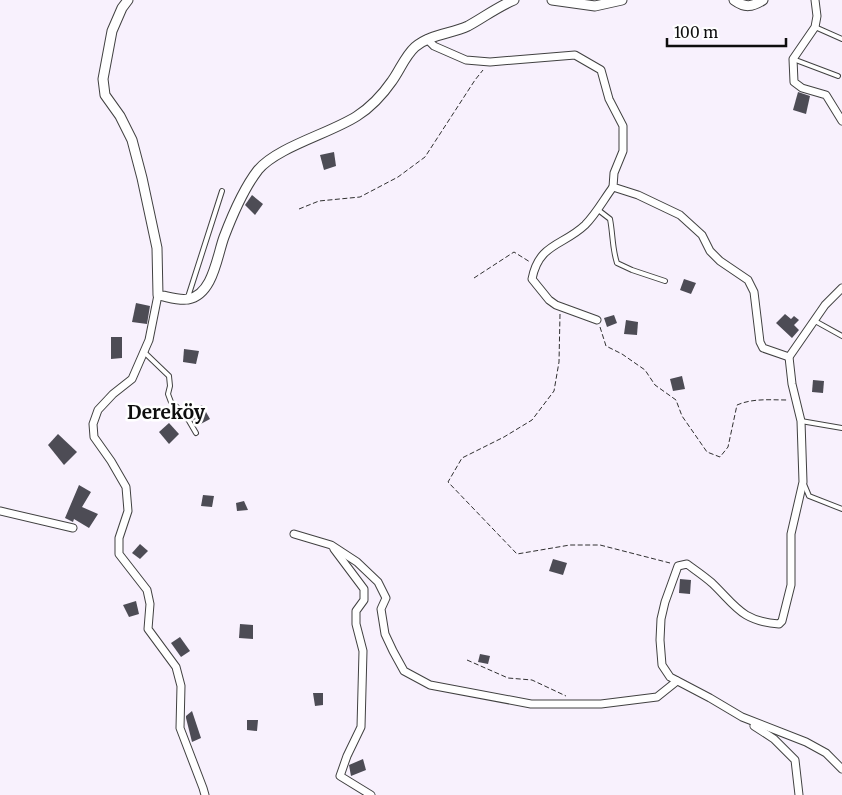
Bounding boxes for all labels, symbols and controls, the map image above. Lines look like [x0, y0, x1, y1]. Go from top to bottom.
scale bar [667, 15, 786, 47]
text: 100 m [674, 23, 718, 42]
district label: Dereköy [127, 400, 206, 424]

